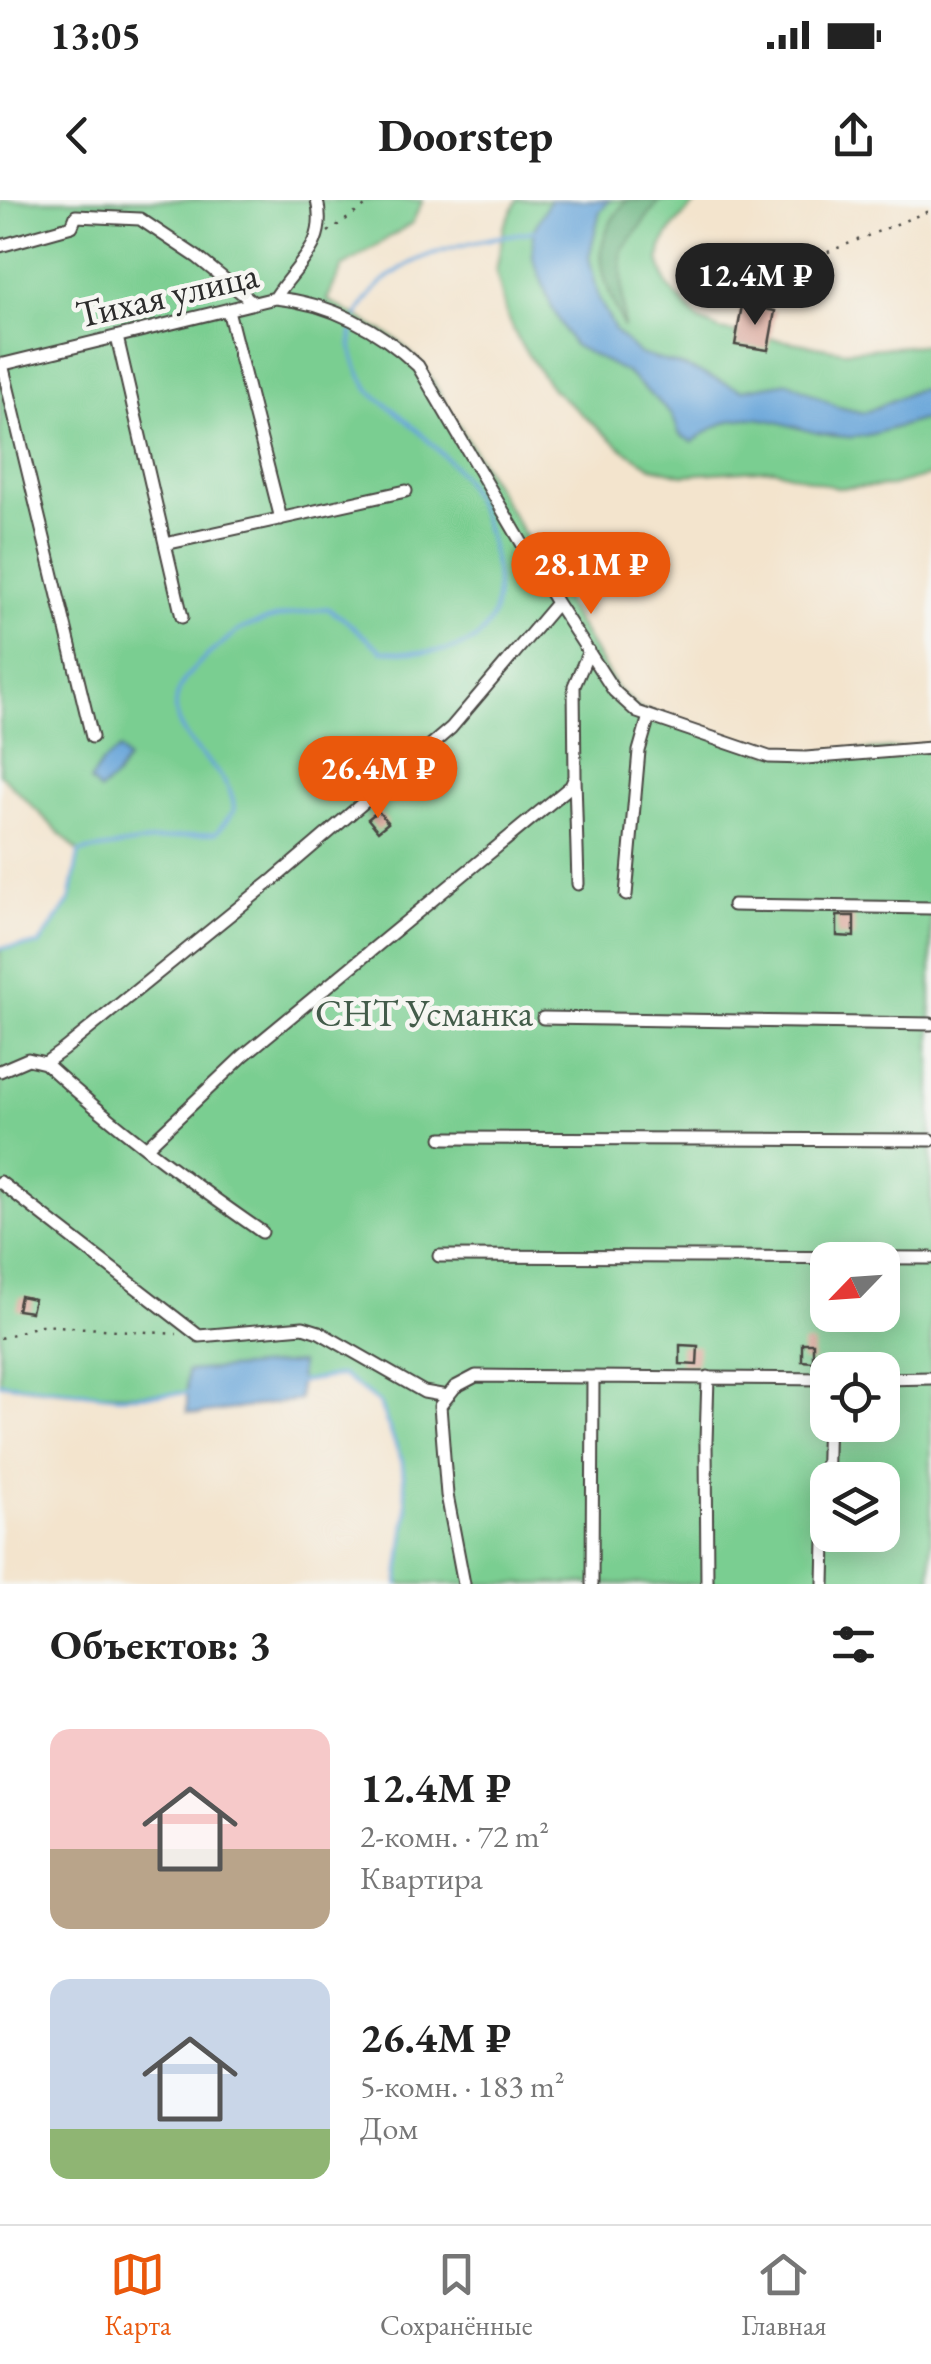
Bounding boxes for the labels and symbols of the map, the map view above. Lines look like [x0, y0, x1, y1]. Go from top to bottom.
pin: 12.4M ₽ [663, 243, 847, 328]
street label: Тихая улица [71, 249, 264, 339]
pin: 28.1M ₽ [499, 532, 683, 617]
pin: 26.4M ₽ [286, 736, 470, 821]
park label: СНТ Усманка [315, 988, 534, 1037]
north arrow [810, 1242, 900, 1332]

